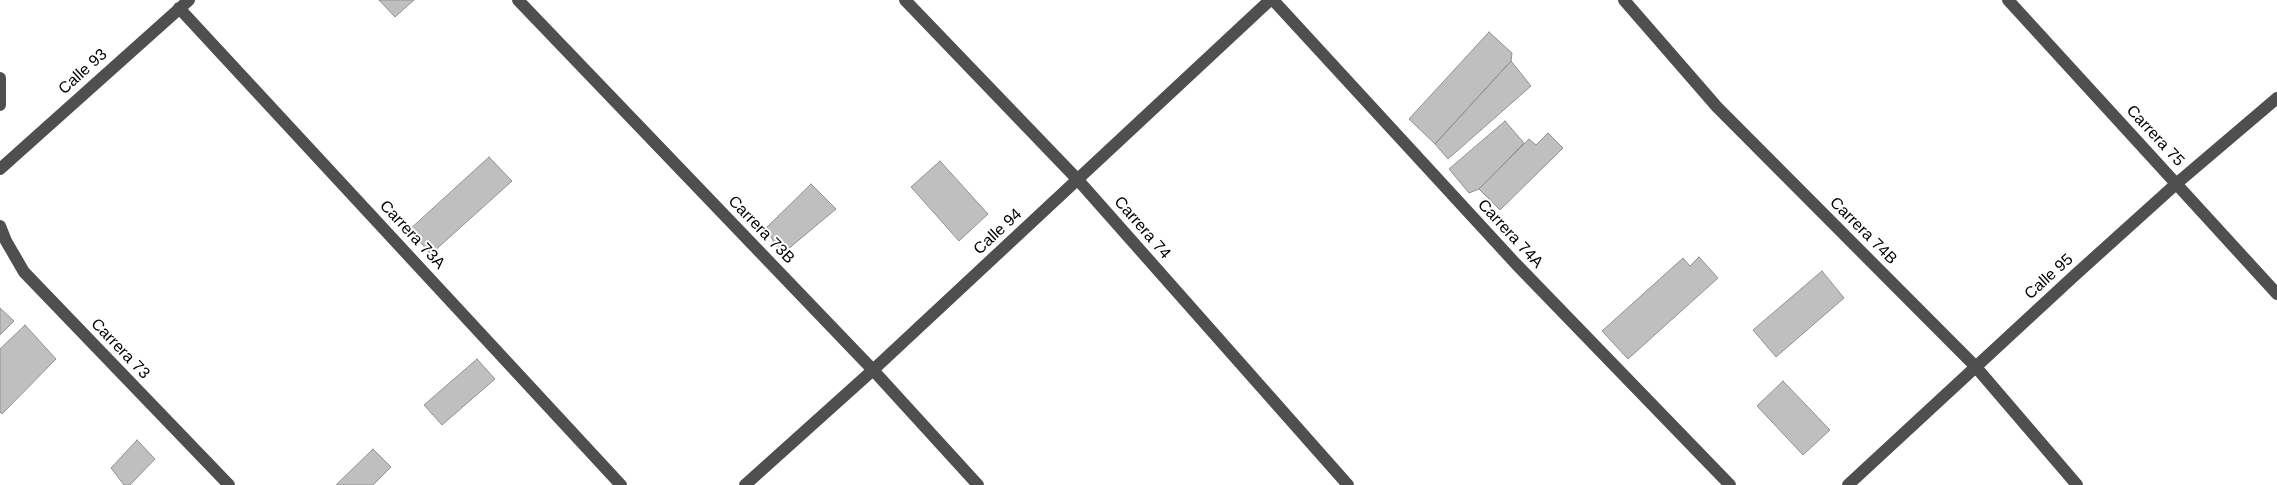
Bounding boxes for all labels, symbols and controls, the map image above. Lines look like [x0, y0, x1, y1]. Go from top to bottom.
street label: Calle 93 [55, 45, 111, 99]
street label: Carrera 75 [2122, 101, 2188, 171]
street label: Carrera 73B [724, 192, 798, 268]
street label: Carrera 74 [1110, 193, 1174, 263]
street label: Carrera 74B [1825, 193, 1901, 269]
street label: Carrera 74A [1473, 196, 1547, 272]
street label: Carrera 73A [375, 197, 449, 273]
street label: Calle 94 [970, 205, 1026, 259]
street label: Calle 95 [2021, 250, 2077, 304]
street label: Carrera 73 [87, 315, 153, 383]

